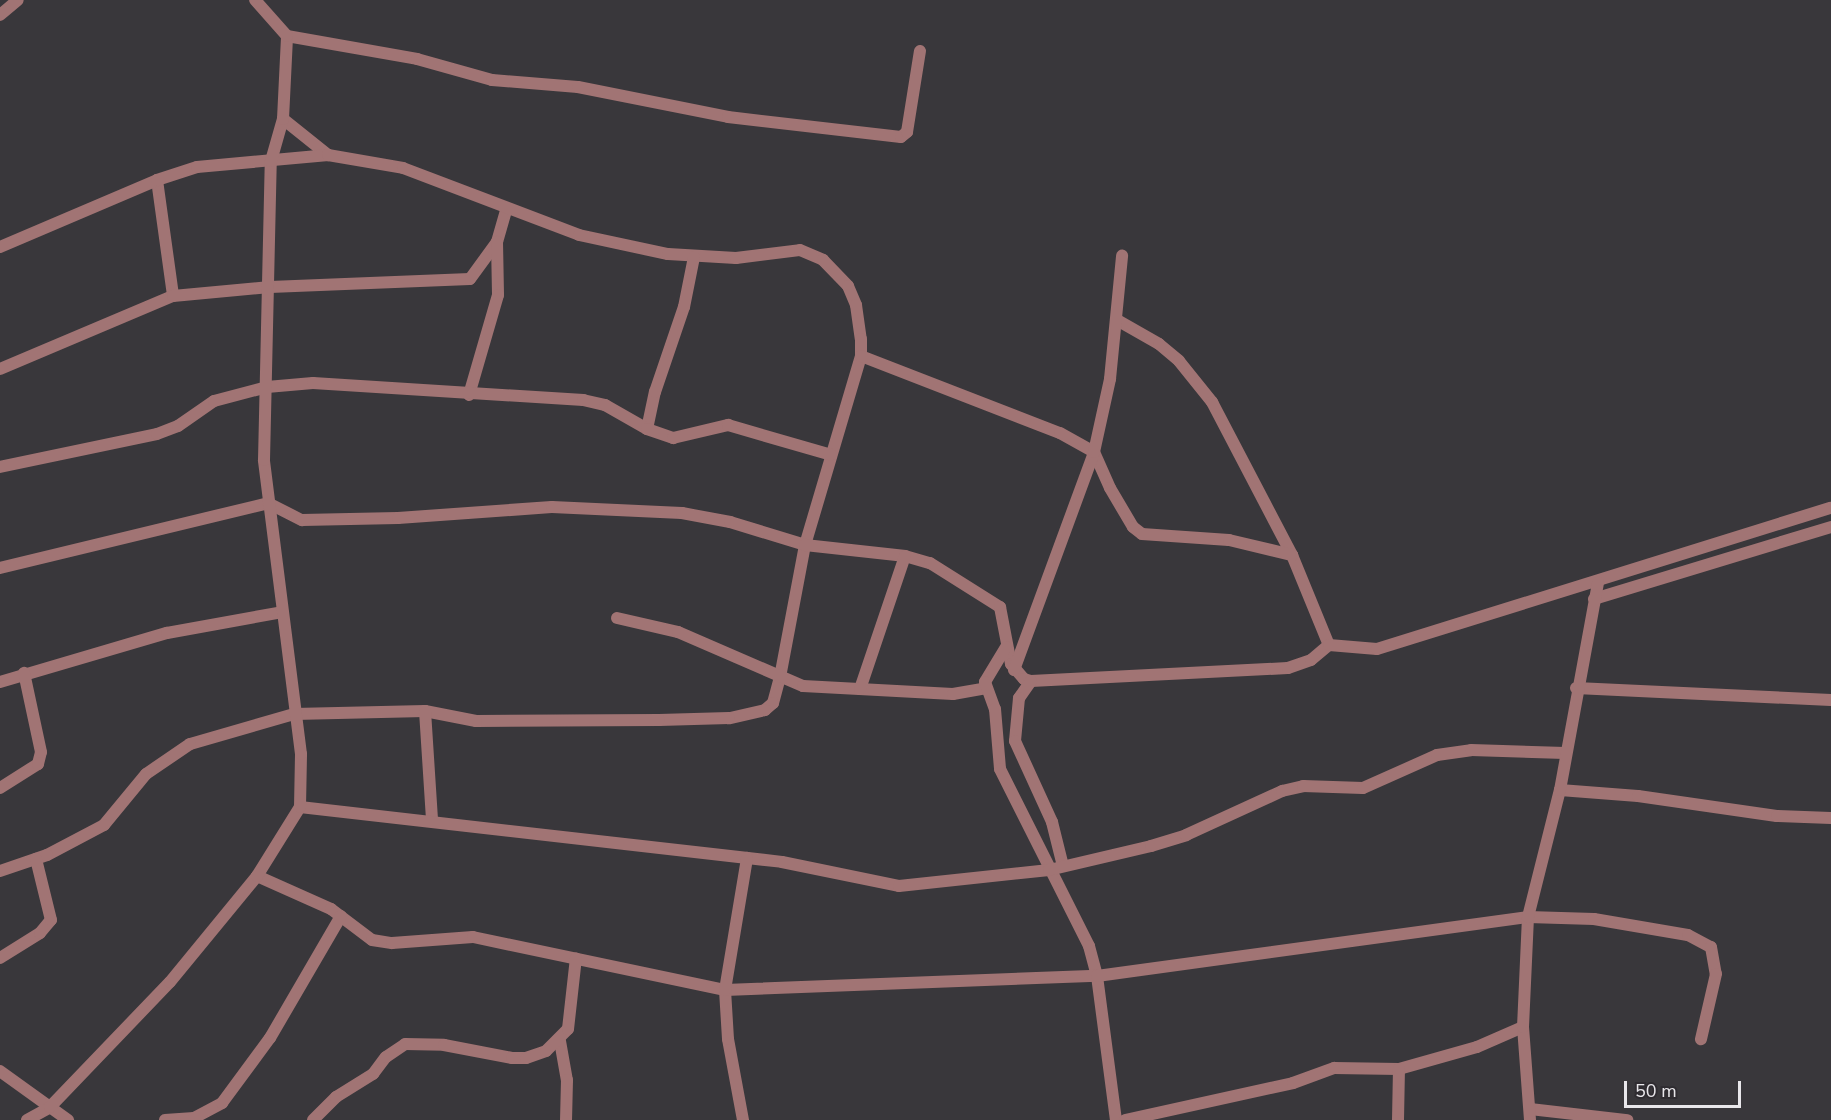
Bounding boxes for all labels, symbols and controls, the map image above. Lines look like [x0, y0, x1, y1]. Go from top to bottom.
scale bar [1627, 1069, 1744, 1107]
text: 50 m [1635, 1079, 1677, 1103]

